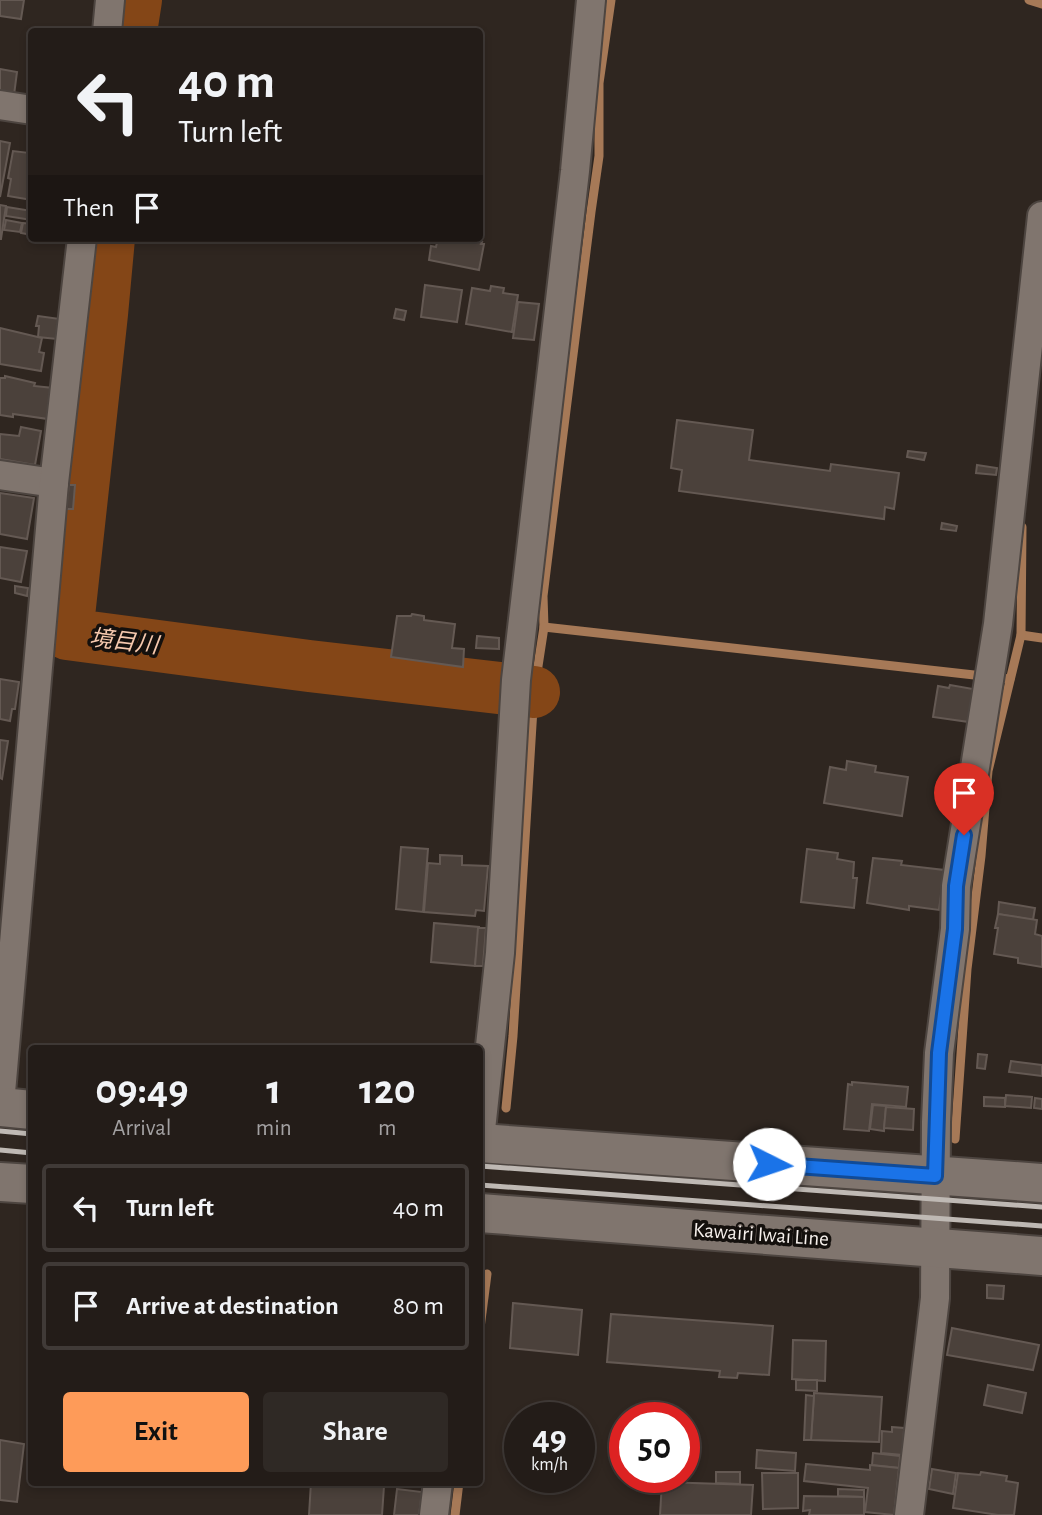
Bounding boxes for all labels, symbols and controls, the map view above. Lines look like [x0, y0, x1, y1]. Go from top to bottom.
icon: left [63, 56, 154, 147]
text: 40 m [178, 58, 275, 107]
text: Turn left [178, 116, 282, 148]
icon: arrive [128, 189, 166, 227]
text: Then [63, 195, 114, 221]
water label: 境目川 [88, 625, 163, 658]
pin [934, 763, 994, 835]
icon: arrive [945, 774, 983, 812]
text: 09:49 [95, 1069, 188, 1111]
text: 1 [266, 1069, 281, 1111]
text: 120 [359, 1069, 416, 1111]
text: Arrival [112, 1117, 171, 1140]
text: min [256, 1117, 292, 1140]
text: m [378, 1117, 396, 1140]
position arrow [732, 1127, 806, 1201]
icon: left [67, 1189, 105, 1227]
text: Turn left [126, 1195, 214, 1221]
text: 40 m [393, 1195, 444, 1221]
street label: Kawairi Iwai Line [692, 1219, 830, 1250]
icon: arrive [67, 1287, 105, 1325]
text: Arrive at destination [126, 1293, 339, 1319]
text: 80 m [393, 1293, 444, 1319]
button: Exit [63, 1392, 249, 1472]
button: Share [263, 1392, 448, 1472]
speed limit sign: 50 [609, 1402, 700, 1493]
text: 49 [532, 1421, 567, 1456]
text: km/h [531, 1456, 568, 1474]

